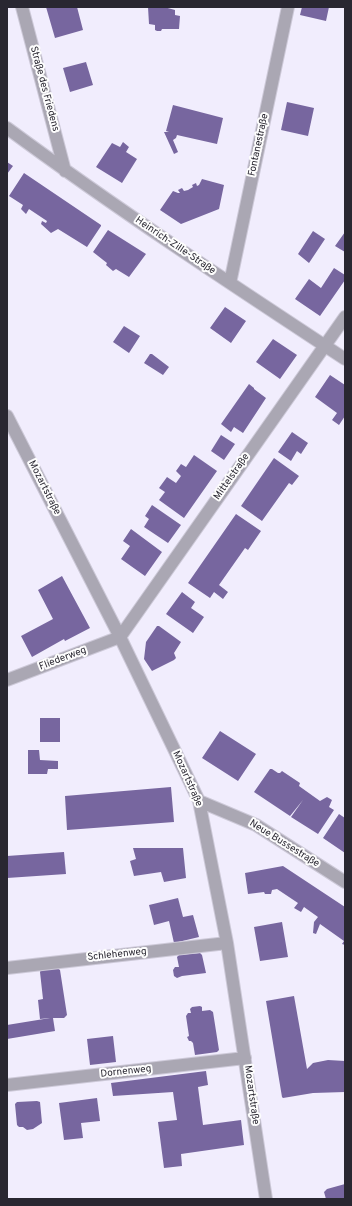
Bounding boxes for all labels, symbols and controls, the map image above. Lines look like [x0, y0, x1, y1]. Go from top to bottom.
street label: Straße des Friedens [27, 45, 61, 133]
street label: Fontanestraße [247, 113, 271, 177]
street label: Heinrich-Zille-Straße [133, 215, 217, 277]
street label: Mittelstraße [212, 452, 252, 502]
street label: Mozartstraße [25, 459, 63, 517]
street label: Fliederweg [38, 645, 88, 673]
street label: Mozartstraße [169, 749, 205, 809]
street label: Neue Bussestraße [247, 818, 321, 870]
street label: Schlehenweg [87, 946, 147, 964]
street label: Dornenweg [100, 1063, 152, 1081]
street label: Mozartstraße [241, 1065, 261, 1125]

